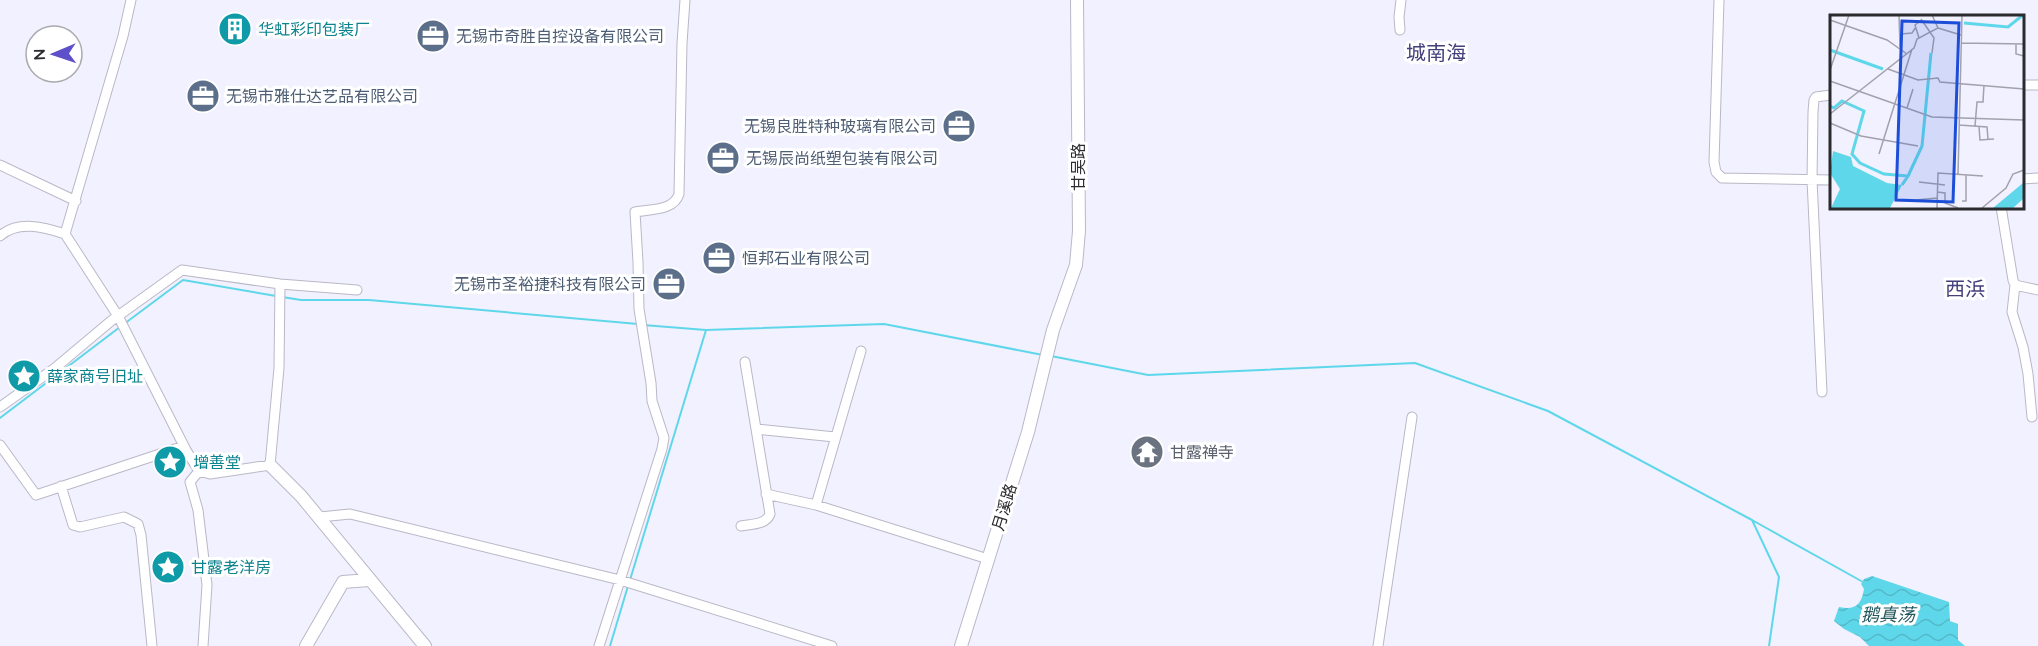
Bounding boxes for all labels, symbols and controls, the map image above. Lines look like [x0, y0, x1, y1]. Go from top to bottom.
building icon: 华虹彩印包装厂 [217, 11, 253, 47]
inset map [1830, 15, 2023, 208]
office icon: 无锡市奇胜自控设备有限公司 [415, 18, 451, 54]
place label: 华虹彩印包装厂 [258, 19, 370, 39]
north arrow [24, 24, 84, 84]
place label: 无锡市奇胜自控设备有限公司 [456, 26, 664, 46]
district label: 城南海 [1406, 40, 1466, 65]
text: N [29, 48, 49, 61]
office icon: 无锡市雅仕达艺品有限公司 [185, 78, 221, 114]
place label: 无锡市雅仕达艺品有限公司 [226, 86, 418, 106]
office icon: 无锡良胜特种玻璃有限公司 [941, 108, 977, 144]
place label: 无锡良胜特种玻璃有限公司 [744, 116, 936, 136]
office icon: 无锡辰尚纸塑包装有限公司 [705, 140, 741, 176]
street label: 甘吴路 [1068, 143, 1088, 191]
place label: 无锡辰尚纸塑包装有限公司 [746, 148, 938, 168]
office icon: 恒邦石业有限公司 [701, 240, 737, 276]
place label: 恒邦石业有限公司 [742, 248, 870, 268]
office icon: 无锡市圣裕捷科技有限公司 [651, 266, 687, 302]
place label: 无锡市圣裕捷科技有限公司 [454, 274, 646, 294]
district label: 西浜 [1945, 276, 1985, 301]
place icon: 薛家商号旧址 [6, 358, 42, 394]
place label: 薛家商号旧址 [47, 366, 143, 386]
temple icon: 甘露禅寺 [1129, 434, 1165, 470]
place label: 甘露禅寺 [1170, 442, 1234, 462]
place icon: 增善堂 [152, 444, 188, 480]
place label: 增善堂 [193, 452, 241, 472]
street label: 月溪路 [987, 481, 1021, 533]
place icon: 甘露老洋房 [150, 549, 186, 585]
place label: 甘露老洋房 [191, 557, 271, 577]
water label: 鹅真荡 [1861, 603, 1918, 626]

